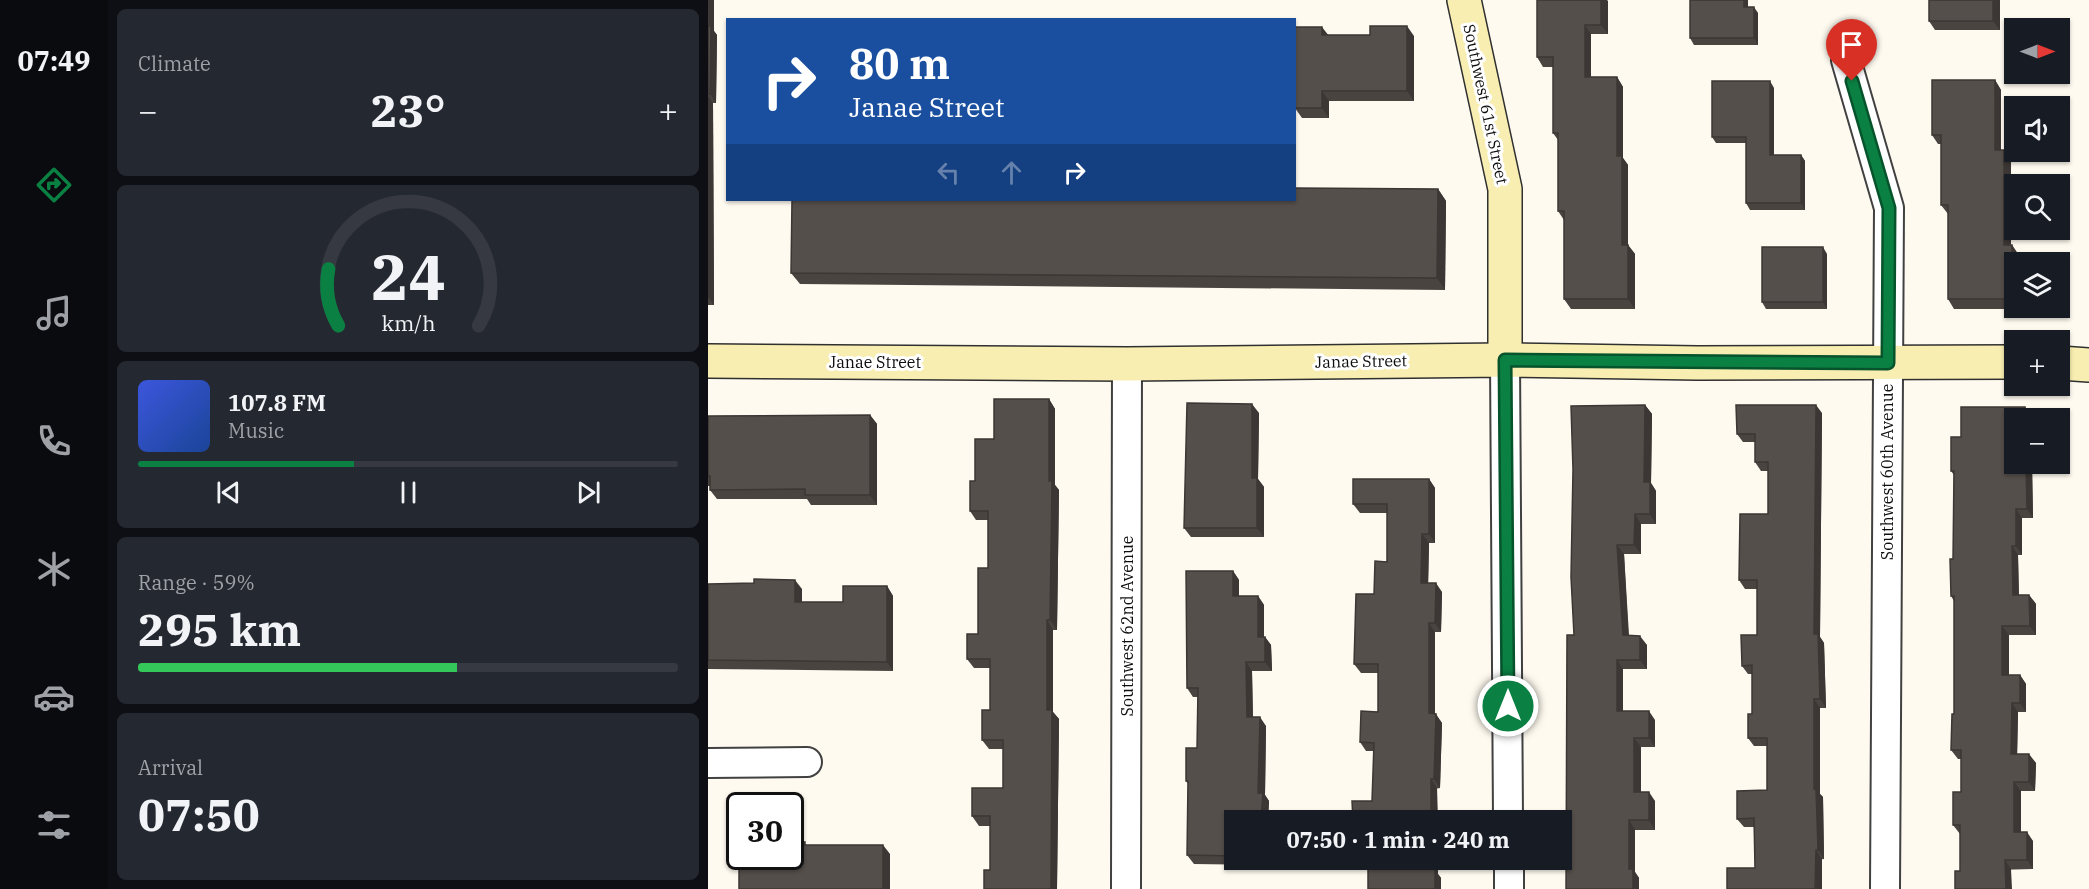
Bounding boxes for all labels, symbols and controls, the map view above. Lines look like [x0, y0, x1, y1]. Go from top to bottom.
north arrow [2004, 18, 2070, 84]
map controls [2004, 18, 2070, 474]
pin [1826, 19, 1877, 81]
street label: Southwest 61st Street [1459, 22, 1513, 186]
icon: arrive [1835, 28, 1868, 61]
text: 80 m [849, 36, 950, 91]
icon: right [750, 42, 828, 120]
text: 07:49 [18, 43, 90, 78]
text: Climate [138, 50, 211, 77]
text: 23° [370, 81, 446, 139]
text: − [138, 89, 158, 132]
text: + [658, 89, 678, 132]
text: Janae Street [849, 89, 1005, 124]
button: sound [2004, 96, 2070, 162]
icon: left [932, 156, 965, 189]
icon: ahead [995, 156, 1028, 189]
icon: right [1058, 156, 1091, 189]
icon: directions [33, 164, 75, 206]
button: search [2004, 174, 2070, 240]
text: 24 [371, 236, 445, 317]
button: layers [2004, 252, 2070, 318]
icon: music [33, 292, 75, 334]
text: km/h [381, 309, 435, 337]
button: + [2004, 330, 2070, 396]
street label: Janae Street [1315, 350, 1408, 372]
street label: Janae Street [829, 352, 921, 372]
street label: Southwest 60th Avenue [1877, 384, 1897, 560]
text: 107.8 FM [228, 388, 326, 417]
button: − [2004, 408, 2070, 474]
text: Music [228, 417, 284, 444]
icon: phone [33, 420, 75, 462]
icon: previous [212, 476, 245, 509]
icon: pause [392, 476, 425, 509]
icon: next [572, 476, 605, 509]
street label: Southwest 62nd Avenue [1117, 536, 1137, 716]
icon: climate [33, 548, 75, 590]
text: Range · 59% [138, 569, 255, 596]
text: 295 km [138, 600, 301, 658]
position arrow [1476, 674, 1540, 738]
icon: car [33, 676, 75, 718]
text: Arrival [138, 754, 203, 781]
text: 07:50 [138, 785, 260, 843]
speed limit sign: 30 [726, 792, 804, 870]
icon: filters [33, 804, 75, 846]
text: 07:50 · 1 min · 240 m [1286, 825, 1510, 854]

